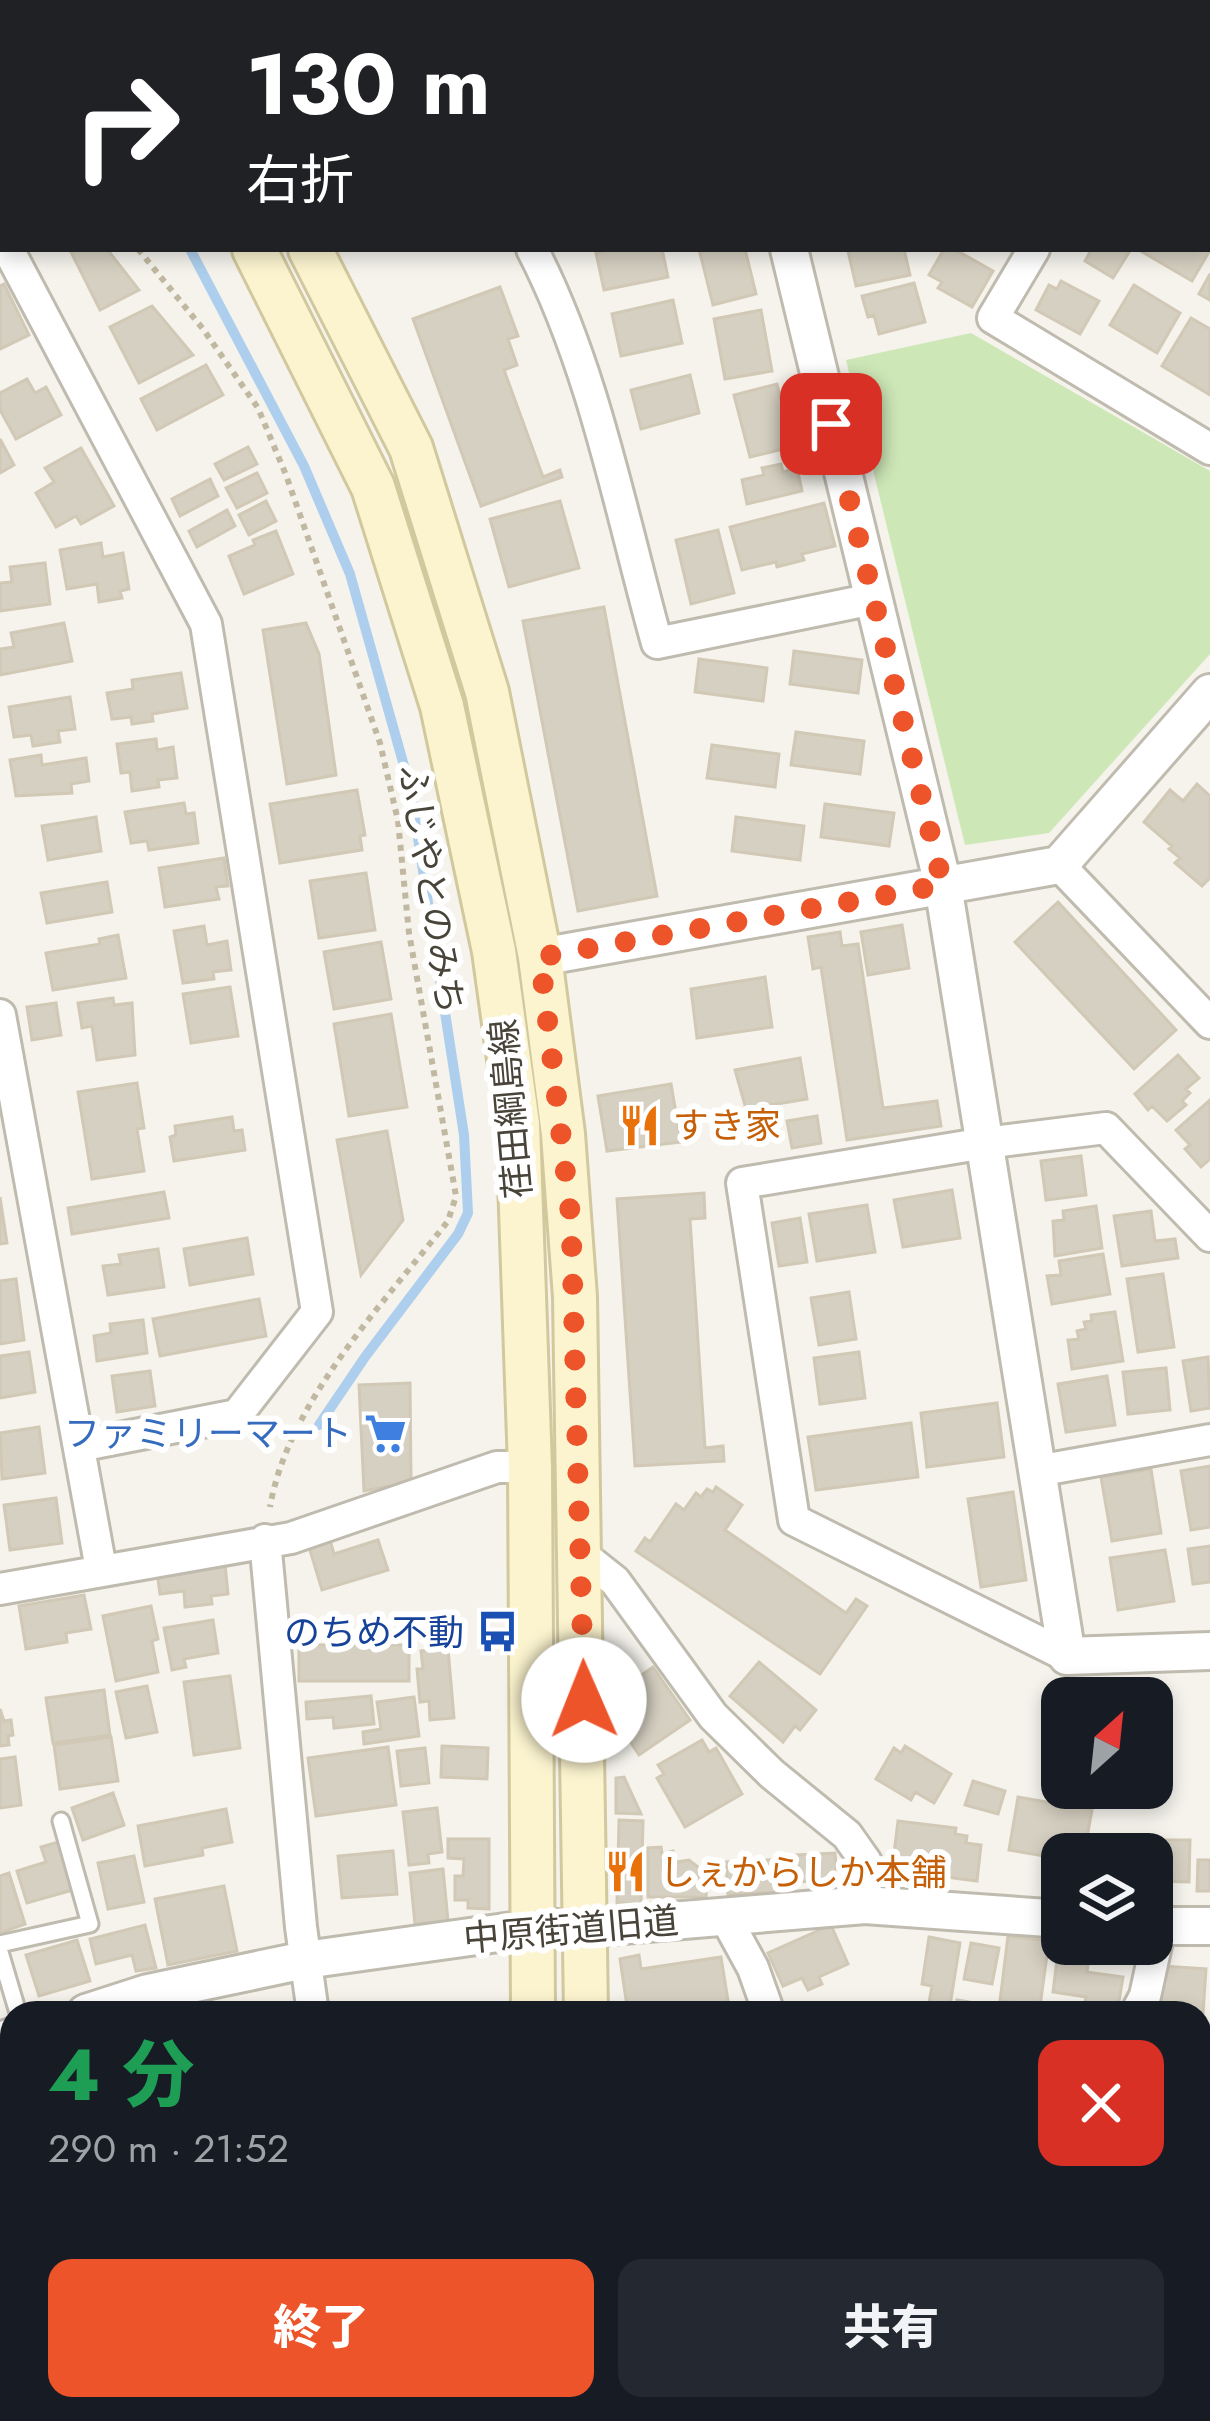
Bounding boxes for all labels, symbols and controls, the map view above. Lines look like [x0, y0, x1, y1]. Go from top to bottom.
text: 130 m [246, 24, 491, 146]
icon: right [48, 48, 204, 204]
text: 右折 [246, 141, 354, 219]
pin [780, 373, 882, 475]
icon: arrive [798, 391, 864, 457]
street label: ふじやとのみち [387, 761, 477, 1017]
street label: 荏田綱島線 [476, 1017, 544, 1201]
place label: すき家 [673, 1099, 781, 1151]
restaurant icon: すき家 [616, 1102, 662, 1148]
place label: ファミリーマート [64, 1407, 352, 1459]
supermarket icon: ファミリーマート [363, 1410, 409, 1456]
place label: のちめ不動 [284, 1606, 464, 1658]
bus stop icon: のちめ不動 [475, 1609, 521, 1655]
position arrow [521, 1637, 647, 1763]
north arrow [1041, 1677, 1173, 1809]
map controls [1041, 1677, 1173, 1965]
button: layers [1041, 1833, 1173, 1965]
place label: しぇからしか本舗 [659, 1846, 947, 1898]
restaurant icon: しぇからしか本舗 [602, 1849, 648, 1895]
street label: 中原街道旧道 [461, 1894, 681, 1964]
text: 4 分 [48, 2023, 194, 2127]
button: close [1038, 2040, 1164, 2166]
text: 290 m · 21:52 [48, 2120, 289, 2177]
button: 終了 [48, 2259, 594, 2397]
button: 共有 [618, 2259, 1164, 2397]

